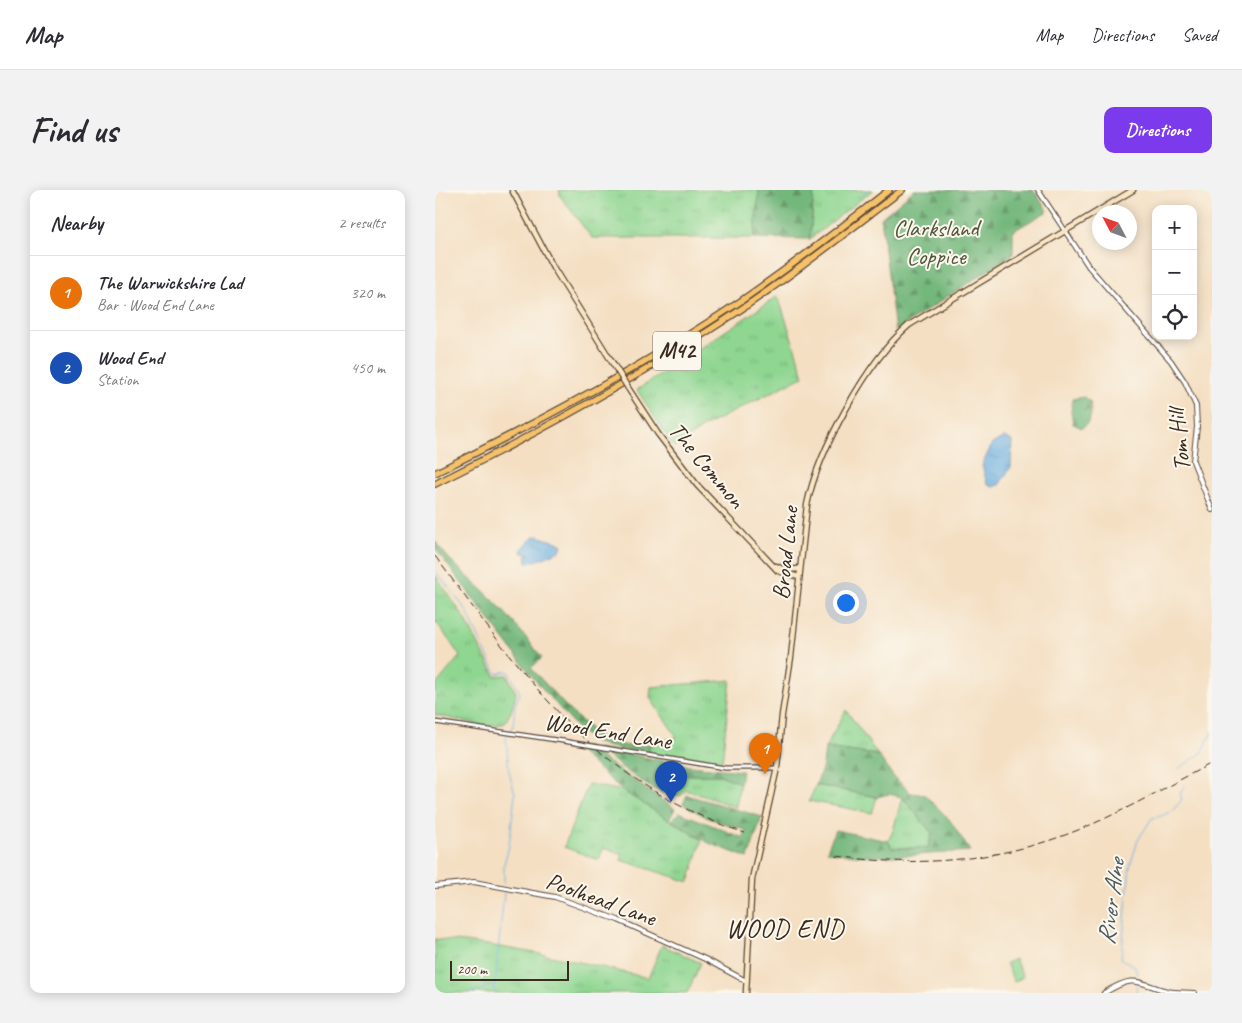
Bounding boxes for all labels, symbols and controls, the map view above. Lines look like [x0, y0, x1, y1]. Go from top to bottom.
text: Map [25, 20, 62, 50]
text: Map [1036, 24, 1063, 46]
text: Directions [1091, 24, 1154, 46]
text: Saved [1182, 24, 1217, 46]
button: Directions [1104, 107, 1212, 153]
text: Find us [30, 108, 117, 153]
north arrow [1092, 205, 1137, 250]
map controls [1152, 205, 1197, 340]
button: + [1152, 205, 1197, 250]
text: Nearby [50, 210, 103, 236]
text: 2 results [338, 213, 385, 233]
park label: Clarksland Coppice [893, 213, 982, 271]
button: − [1152, 250, 1197, 295]
text: The Warwickshire Lad [97, 271, 243, 295]
text: 1 [62, 283, 70, 303]
text: 320 m [351, 283, 385, 303]
text: Bar · Wood End Lane [97, 295, 214, 315]
button: locate [1152, 295, 1197, 340]
road number: M42 [653, 332, 701, 370]
text: Wood End [97, 346, 163, 370]
text: 2 [62, 358, 70, 378]
text: 450 m [351, 358, 385, 378]
text: Station [97, 370, 139, 390]
street label: Tom Hill [1160, 403, 1197, 473]
street label: The Common [662, 416, 753, 515]
street label: Broad Lane [765, 503, 805, 601]
your location [833, 590, 859, 616]
street label: Wood End Lane [543, 706, 675, 756]
pin: 1 [749, 733, 781, 774]
pin: 2 [655, 761, 687, 802]
water label: River Alne [1090, 854, 1133, 947]
street label: Poolhead Lane [542, 865, 662, 933]
district label: WOOD END [726, 912, 845, 945]
scale bar [450, 958, 569, 981]
text: 200 m [457, 961, 487, 978]

